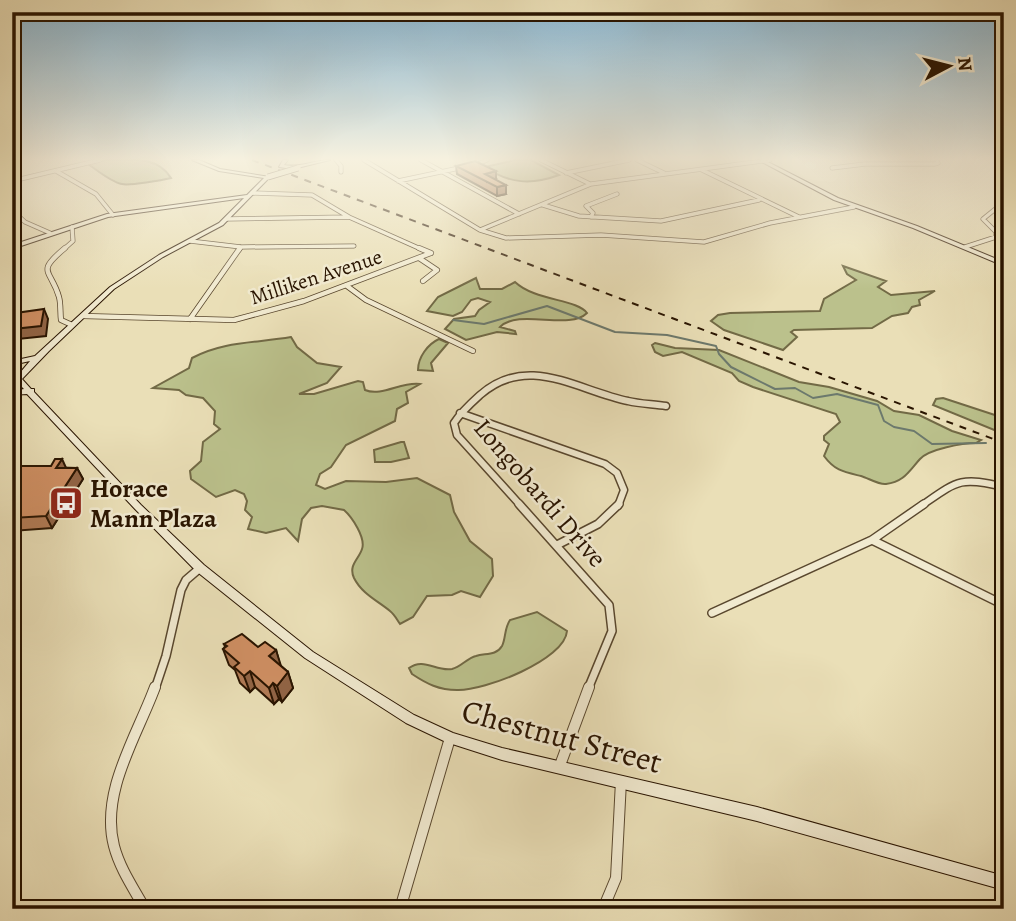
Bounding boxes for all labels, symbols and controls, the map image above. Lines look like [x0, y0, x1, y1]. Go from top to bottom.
north arrow [914, 32, 984, 102]
text: N [951, 56, 979, 73]
street label: Milliken Avenue [246, 242, 386, 312]
street label: Longobardi Drive [466, 411, 614, 575]
place label: Horace Mann Plaza [90, 471, 217, 536]
bus stop icon: Horace Mann Plaza [47, 484, 85, 522]
street label: Chestnut Street [457, 688, 667, 784]

